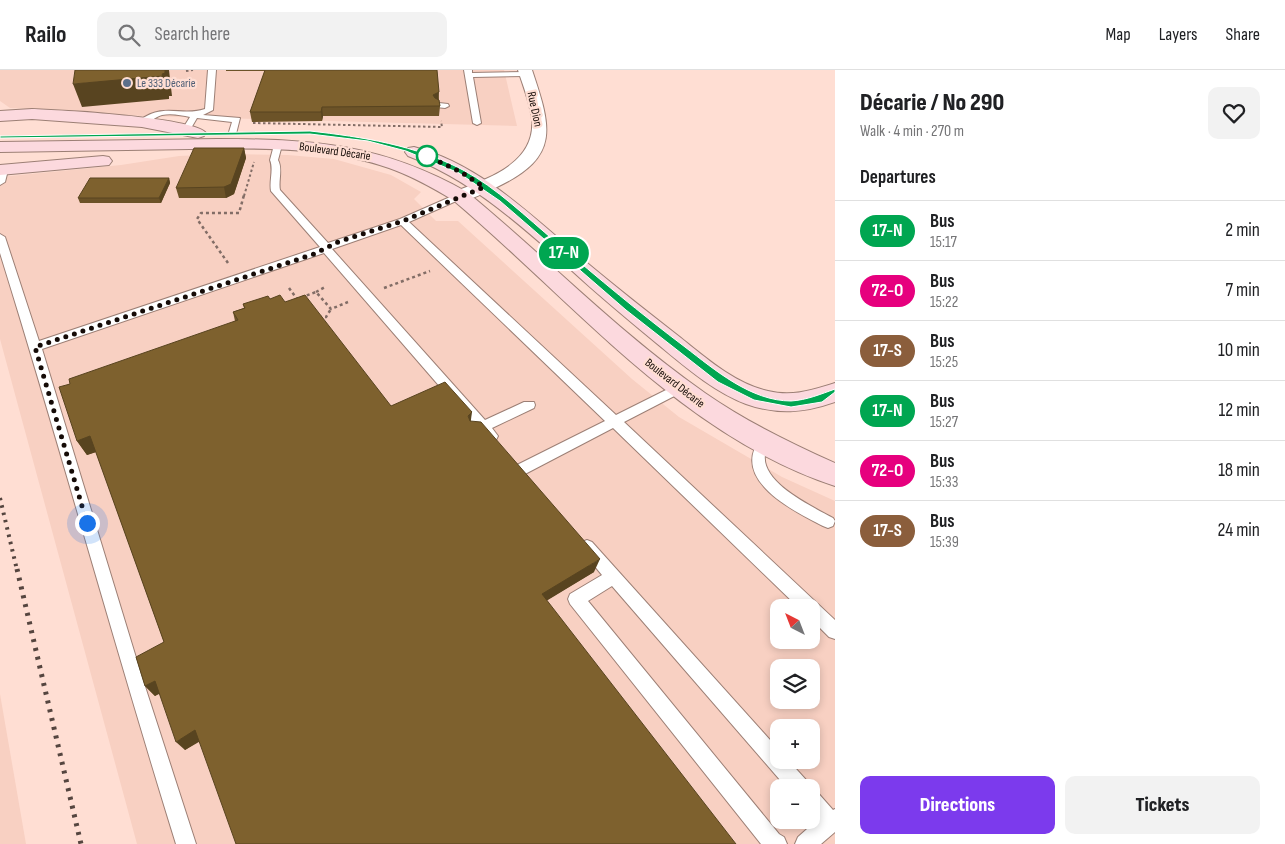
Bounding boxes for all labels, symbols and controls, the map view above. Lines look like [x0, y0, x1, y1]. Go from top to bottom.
search box [97, 12, 447, 57]
text: Railo [25, 20, 67, 49]
icon: search [115, 21, 143, 49]
text: Search here [155, 23, 230, 46]
text: Map [1106, 24, 1131, 45]
text: Layers [1159, 24, 1198, 45]
text: Share [1226, 24, 1260, 45]
place label: Le 333 Décarie [137, 76, 196, 91]
marker: Le 333 Décarie [121, 77, 133, 89]
button: heart [1208, 87, 1260, 139]
text: Décarie / No 290 [860, 88, 1004, 117]
street label: Rue Dion [523, 90, 546, 128]
text: Walk · 4 min · 270 m [860, 122, 964, 141]
street label: Boulevard Décarie [298, 139, 372, 164]
unlabelled marker [416, 145, 438, 167]
text: Departures [860, 166, 936, 189]
text: Bus [930, 210, 955, 233]
text: 2 min [1225, 219, 1260, 242]
text: 17-N [872, 220, 903, 241]
text: 15:17 [930, 233, 957, 252]
line badge: 17-N [529, 237, 599, 269]
text: 17-N [549, 242, 579, 263]
text: Bus [930, 270, 955, 293]
text: 7 min [1226, 279, 1260, 302]
text: 72-O [872, 280, 903, 301]
text: 15:22 [930, 293, 958, 312]
text: Bus [930, 330, 955, 353]
text: 10 min [1218, 339, 1260, 362]
text: 17-S [873, 340, 902, 361]
text: 15:25 [930, 353, 958, 372]
street label: Boulevard Décarie [642, 355, 708, 412]
text: Bus [930, 390, 955, 413]
text: 12 min [1218, 399, 1260, 422]
text: 17-N [872, 400, 903, 421]
text: 15:27 [930, 413, 958, 432]
text: Bus [930, 450, 955, 473]
text: 18 min [1218, 459, 1260, 482]
text: 72-O [872, 460, 903, 481]
text: 15:33 [930, 473, 958, 492]
text: Bus [930, 510, 955, 533]
your location [75, 511, 100, 536]
text: 24 min [1217, 519, 1260, 542]
text: 17-S [873, 520, 902, 541]
text: 15:39 [930, 533, 959, 552]
north arrow [770, 599, 820, 649]
map controls [770, 599, 820, 829]
button: layers [770, 659, 820, 709]
button: + [770, 719, 820, 769]
button: Directions [860, 776, 1055, 834]
button: Tickets [1065, 776, 1260, 834]
button: − [770, 779, 820, 829]

